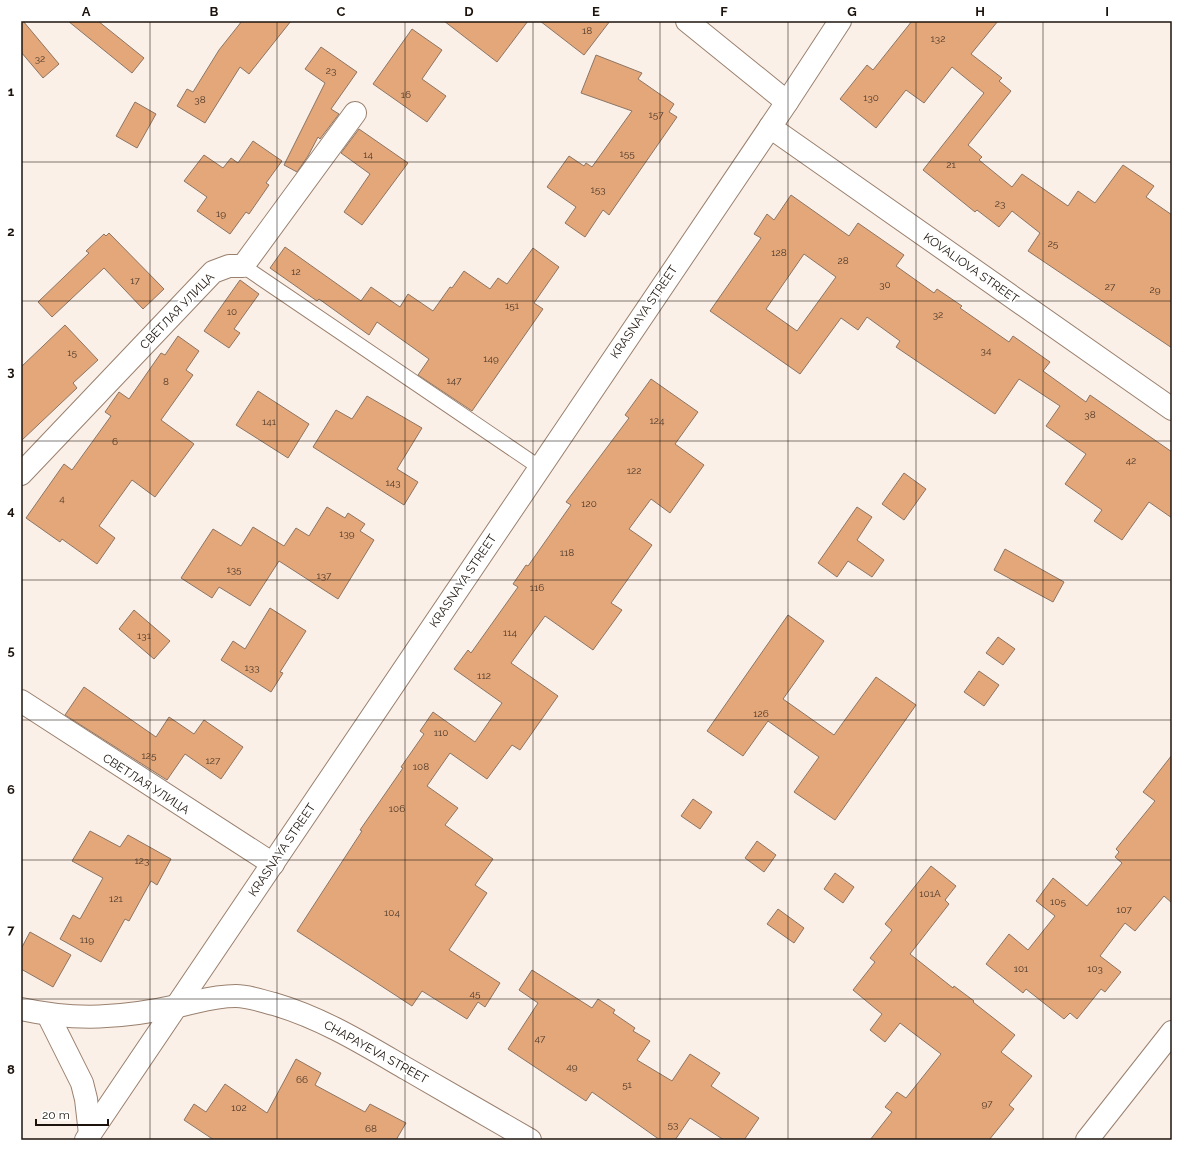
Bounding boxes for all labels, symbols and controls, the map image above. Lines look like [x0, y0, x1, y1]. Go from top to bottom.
text: A [82, 4, 91, 19]
text: B [210, 4, 219, 19]
text: C [337, 4, 346, 19]
text: D [464, 4, 474, 19]
text: E [592, 4, 600, 19]
text: F [720, 4, 728, 19]
text: G [847, 4, 857, 19]
text: H [975, 4, 985, 19]
text: I [1105, 4, 1109, 19]
house number: 18 [582, 25, 592, 36]
house number: 132 [931, 33, 945, 44]
house number: 32 [35, 53, 45, 64]
house number: 23 [326, 65, 336, 76]
text: 1 [8, 84, 15, 99]
house number: 16 [401, 89, 411, 100]
house number: 130 [863, 92, 879, 103]
house number: 38 [194, 94, 206, 105]
house number: 157 [648, 109, 664, 120]
house number: 155 [619, 148, 635, 159]
house number: 14 [363, 149, 373, 160]
house number: 21 [946, 159, 956, 170]
house number: 153 [590, 184, 606, 195]
house number: 23 [995, 198, 1005, 209]
house number: 19 [216, 208, 226, 219]
text: 2 [7, 224, 15, 239]
street label: KOVALIOVA STREET [921, 230, 1022, 306]
house number: 25 [1048, 238, 1059, 249]
house number: 128 [771, 247, 787, 258]
house number: 28 [837, 255, 849, 266]
street label: KRASNAYA STREET [608, 262, 681, 361]
house number: 12 [291, 266, 301, 277]
street label: СВЕТЛАЯ УЛИЦА [137, 270, 217, 352]
house number: 17 [130, 275, 140, 286]
house number: 30 [879, 279, 891, 290]
house number: 27 [1105, 281, 1116, 292]
house number: 29 [1149, 284, 1161, 295]
house number: 151 [505, 300, 520, 311]
house number: 10 [227, 306, 237, 317]
house number: 32 [933, 309, 943, 320]
house number: 34 [981, 345, 992, 356]
house number: 15 [67, 347, 77, 358]
house number: 149 [483, 353, 499, 364]
text: 3 [7, 364, 15, 379]
house number: 147 [446, 375, 462, 386]
house number: 8 [163, 376, 169, 387]
house number: 38 [1084, 409, 1096, 420]
house number: 124 [650, 415, 665, 426]
house number: 141 [262, 416, 277, 427]
house number: 6 [112, 436, 118, 447]
house number: 42 [1126, 455, 1136, 466]
house number: 122 [627, 465, 641, 476]
house number: 143 [385, 477, 401, 488]
house number: 4 [59, 493, 65, 504]
house number: 120 [581, 498, 597, 509]
text: 4 [7, 503, 15, 518]
house number: 139 [339, 528, 355, 539]
street label: KRASNAYA STREET [427, 531, 500, 630]
house number: 118 [560, 547, 574, 558]
house number: 135 [226, 564, 242, 575]
house number: 137 [317, 570, 332, 581]
house number: 116 [530, 582, 544, 593]
house number: 114 [503, 627, 518, 638]
house number: 131 [137, 630, 152, 641]
text: 5 [7, 643, 15, 658]
house number: 133 [245, 662, 259, 673]
house number: 112 [477, 670, 491, 681]
house number: 126 [753, 708, 769, 719]
house number: 110 [434, 727, 448, 738]
house number: 125 [142, 750, 157, 761]
street label: СВЕТЛАЯ УЛИЦА [100, 751, 192, 817]
house number: 127 [206, 755, 221, 766]
house number: 108 [413, 761, 429, 772]
text: 6 [7, 782, 15, 797]
street label: KRASNAYA STREET [246, 800, 319, 899]
house number: 106 [389, 803, 405, 814]
house number: 123 [135, 855, 149, 866]
house number: 101А [919, 888, 941, 899]
house number: 121 [109, 893, 124, 904]
house number: 105 [1050, 896, 1066, 907]
house number: 107 [1116, 904, 1132, 915]
house number: 104 [384, 907, 400, 918]
text: 7 [7, 922, 15, 937]
house number: 119 [80, 934, 94, 945]
house number: 101 [1014, 963, 1029, 974]
house number: 103 [1087, 963, 1103, 974]
house number: 45 [470, 988, 481, 999]
street label: CHAPAYEVA STREET [321, 1018, 431, 1087]
house number: 47 [535, 1033, 546, 1044]
house number: 49 [566, 1061, 578, 1072]
text: 8 [7, 1062, 15, 1077]
house number: 66 [296, 1074, 308, 1085]
house number: 51 [622, 1079, 633, 1090]
house number: 97 [981, 1098, 993, 1109]
scale bar [36, 1101, 108, 1127]
house number: 102 [231, 1102, 247, 1113]
text: 20 m [42, 1108, 70, 1122]
house number: 53 [668, 1119, 678, 1130]
house number: 68 [365, 1123, 377, 1134]

